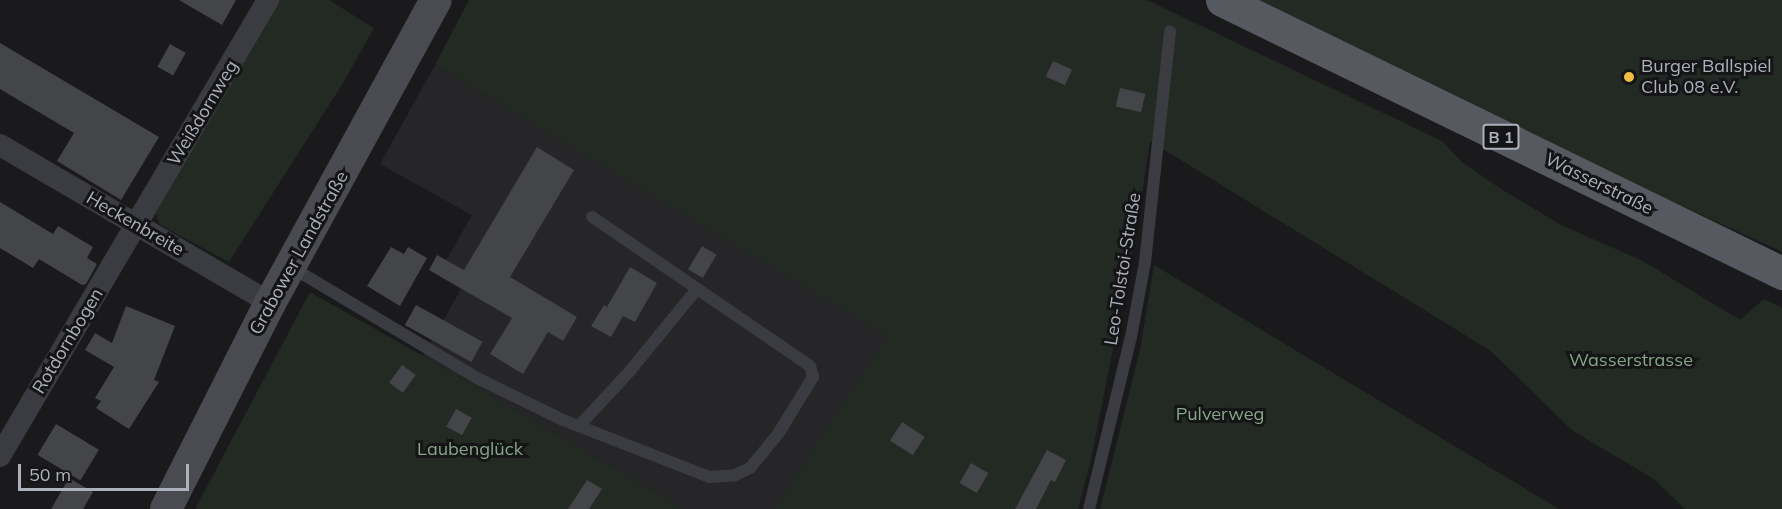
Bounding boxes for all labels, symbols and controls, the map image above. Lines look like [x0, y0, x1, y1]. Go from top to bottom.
place label: Burger Ballspiel Club 08 e.V. [1641, 56, 1772, 98]
street label: Weißdornweg [163, 57, 243, 169]
marker: Burger Ballspiel Club 08 e.V. [1622, 70, 1636, 84]
road number: B 1 [1482, 124, 1520, 150]
street label: Wasserstraße [1541, 149, 1657, 219]
street label: Grabower Landstraße [245, 168, 353, 338]
street label: Heckenbreite [82, 187, 188, 261]
street label: Leo-Tolstoi-Straße [1100, 191, 1146, 347]
street label: Rotdornbogen [28, 284, 108, 398]
park label: Wasserstrasse [1569, 349, 1693, 371]
park label: Pulverweg [1176, 403, 1264, 425]
park label: Laubenglück [417, 438, 523, 460]
scale bar [21, 452, 192, 490]
text: 50 m [29, 463, 71, 486]

